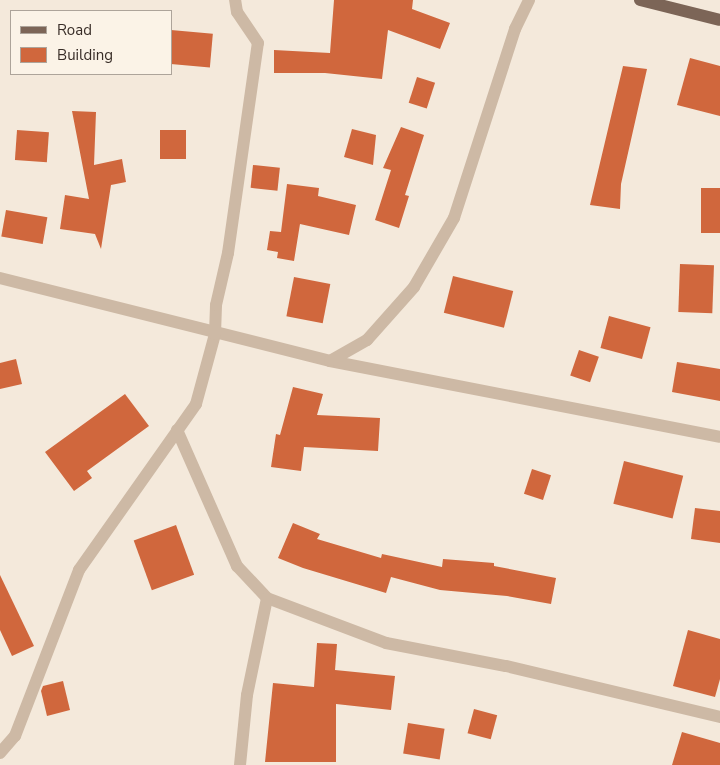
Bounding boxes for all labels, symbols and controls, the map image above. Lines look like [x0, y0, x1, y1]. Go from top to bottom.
legend [10, 10, 172, 75]
text: Road [57, 20, 92, 40]
text: Building [57, 45, 113, 65]

